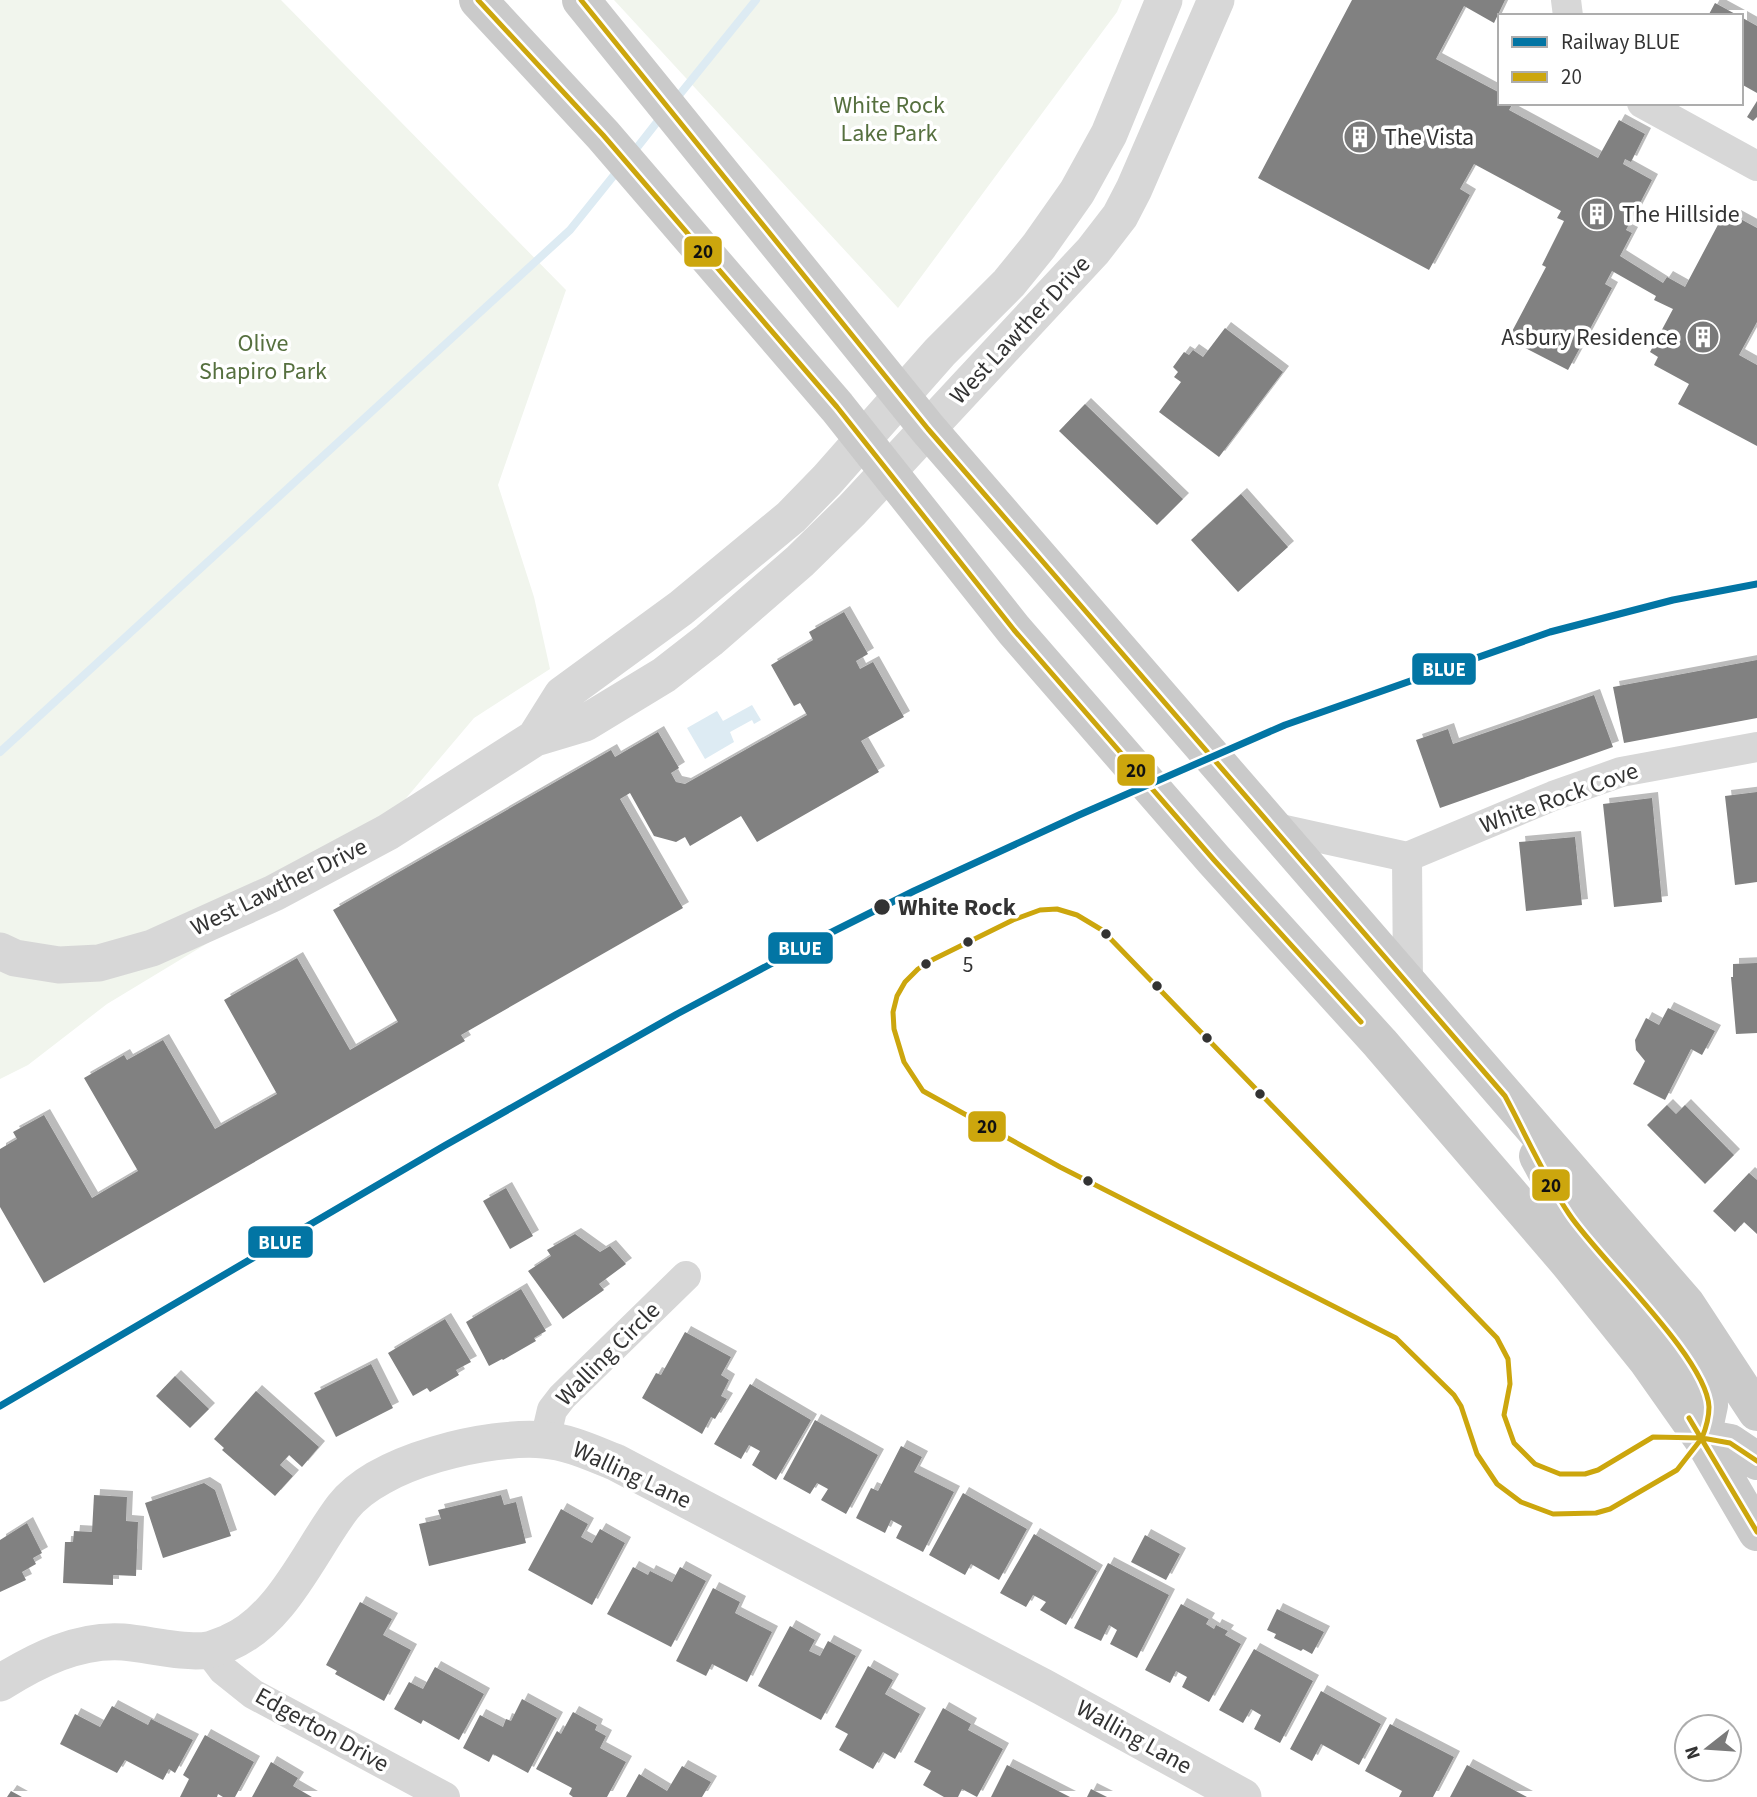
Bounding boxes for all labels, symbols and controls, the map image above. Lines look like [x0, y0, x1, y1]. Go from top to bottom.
legend [1498, 14, 1743, 105]
text: Railway BLUE [1561, 27, 1680, 57]
text: 20 [1561, 62, 1582, 92]
park label: White Rock Lake Park [833, 88, 945, 151]
building icon: The Vista [1341, 118, 1379, 156]
place label: The Vista [1384, 120, 1474, 155]
building icon: The Hillside [1578, 195, 1616, 233]
place label: The Hillside [1622, 197, 1740, 232]
line badge: 20 [683, 235, 723, 268]
text: 20 [693, 239, 713, 266]
street label: West Lawther Drive [942, 248, 1098, 412]
building icon: Asbury Residence [1684, 318, 1722, 356]
place label: Asbury Residence [1501, 320, 1678, 355]
park label: Olive Shapiro Park [199, 326, 327, 389]
line badge: BLUE [1411, 652, 1477, 686]
text: BLUE [1422, 657, 1466, 684]
line badge: 20 [1116, 753, 1156, 787]
street label: White Rock Cove [1475, 753, 1643, 843]
text: 20 [1126, 758, 1146, 785]
street label: West Lawther Drive [185, 829, 373, 945]
place label: White Rock [898, 890, 1017, 925]
marker: White Rock [872, 897, 892, 917]
unlabelled marker [1099, 927, 1113, 941]
line badge: BLUE [767, 931, 834, 965]
marker: 5 [961, 935, 975, 949]
text: BLUE [778, 936, 822, 963]
place label: 5 [963, 949, 973, 981]
unlabelled marker [919, 957, 933, 971]
unlabelled marker [1150, 979, 1164, 993]
unlabelled marker [1200, 1031, 1214, 1045]
unlabelled marker [1253, 1087, 1267, 1101]
line badge: 20 [967, 1110, 1007, 1143]
text: 20 [977, 1114, 997, 1141]
line badge: 20 [1531, 1168, 1571, 1202]
text: 20 [1541, 1173, 1561, 1200]
unlabelled marker [1081, 1174, 1095, 1188]
line badge: BLUE [247, 1225, 314, 1259]
text: BLUE [258, 1230, 302, 1257]
street label: Walling Circle [548, 1294, 668, 1414]
street label: Walling Lane [567, 1432, 697, 1518]
street label: Edgerton Drive [249, 1679, 395, 1781]
street label: Walling Lane [1070, 1691, 1198, 1783]
north arrow [1673, 1713, 1743, 1783]
text: N [1678, 1743, 1708, 1763]

